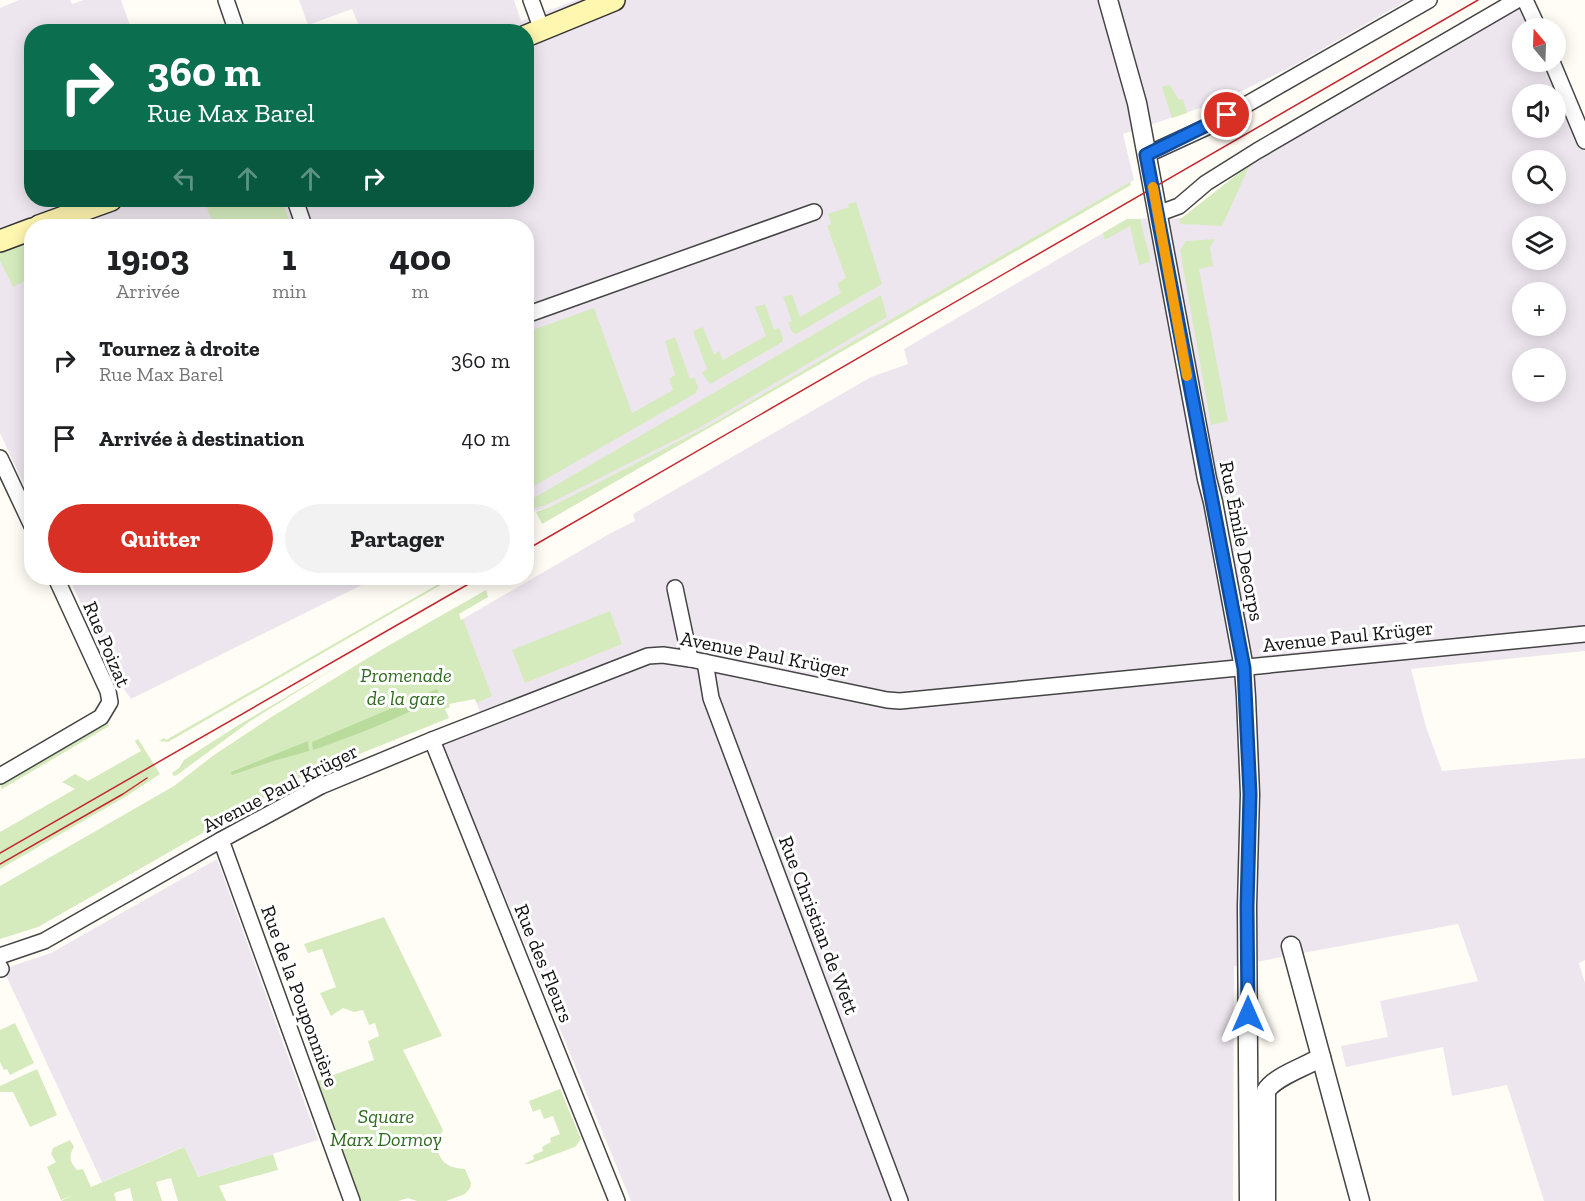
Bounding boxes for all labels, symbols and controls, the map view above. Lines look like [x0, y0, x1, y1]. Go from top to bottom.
north arrow [1512, 18, 1566, 72]
map controls [1512, 18, 1566, 402]
text: 360 m [147, 46, 261, 97]
icon: right [48, 48, 126, 126]
button: sound [1512, 84, 1566, 138]
pin [1201, 89, 1252, 140]
text: Rue Max Barel [147, 97, 315, 129]
icon: arrive [1210, 98, 1243, 131]
button: search [1512, 150, 1566, 204]
icon: left [168, 162, 201, 195]
icon: ahead [231, 162, 264, 195]
icon: ahead [294, 162, 327, 195]
icon: right [357, 162, 390, 195]
button: layers [1512, 216, 1566, 270]
text: 19:03 [107, 236, 189, 279]
text: 1 [282, 236, 297, 279]
text: 400 [389, 236, 451, 279]
text: Arrivée [116, 279, 180, 303]
text: min [272, 279, 306, 303]
text: m [412, 279, 429, 303]
button: + [1512, 282, 1566, 336]
text: Tournez à droite [99, 335, 260, 362]
icon: right [48, 344, 81, 377]
text: 360 m [451, 347, 510, 374]
button: − [1512, 348, 1566, 402]
text: Rue Max Barel [99, 362, 223, 386]
icon: arrive [48, 422, 81, 455]
text: Arrivée à destination [99, 425, 304, 452]
text: 40 m [461, 425, 510, 452]
street label: Rue Émile Decorps [1215, 459, 1269, 623]
button: Quitter [48, 504, 273, 573]
button: Partager [285, 504, 510, 573]
street label: Rue Poizat [78, 598, 136, 691]
street label: Avenue Paul Krüger [1262, 615, 1434, 657]
street label: Avenue Paul Krüger [679, 626, 851, 682]
park label: Promenade de la gare [360, 663, 452, 710]
street label: Avenue Paul Krüger [198, 738, 362, 838]
street label: Rue Christian de Wett [774, 832, 864, 1018]
street label: Rue des Fleurs [509, 900, 579, 1026]
street label: Rue de la Pouponnière [256, 902, 344, 1090]
position arrow [1216, 982, 1280, 1046]
park label: Square Marx Dormoy [330, 1104, 442, 1151]

